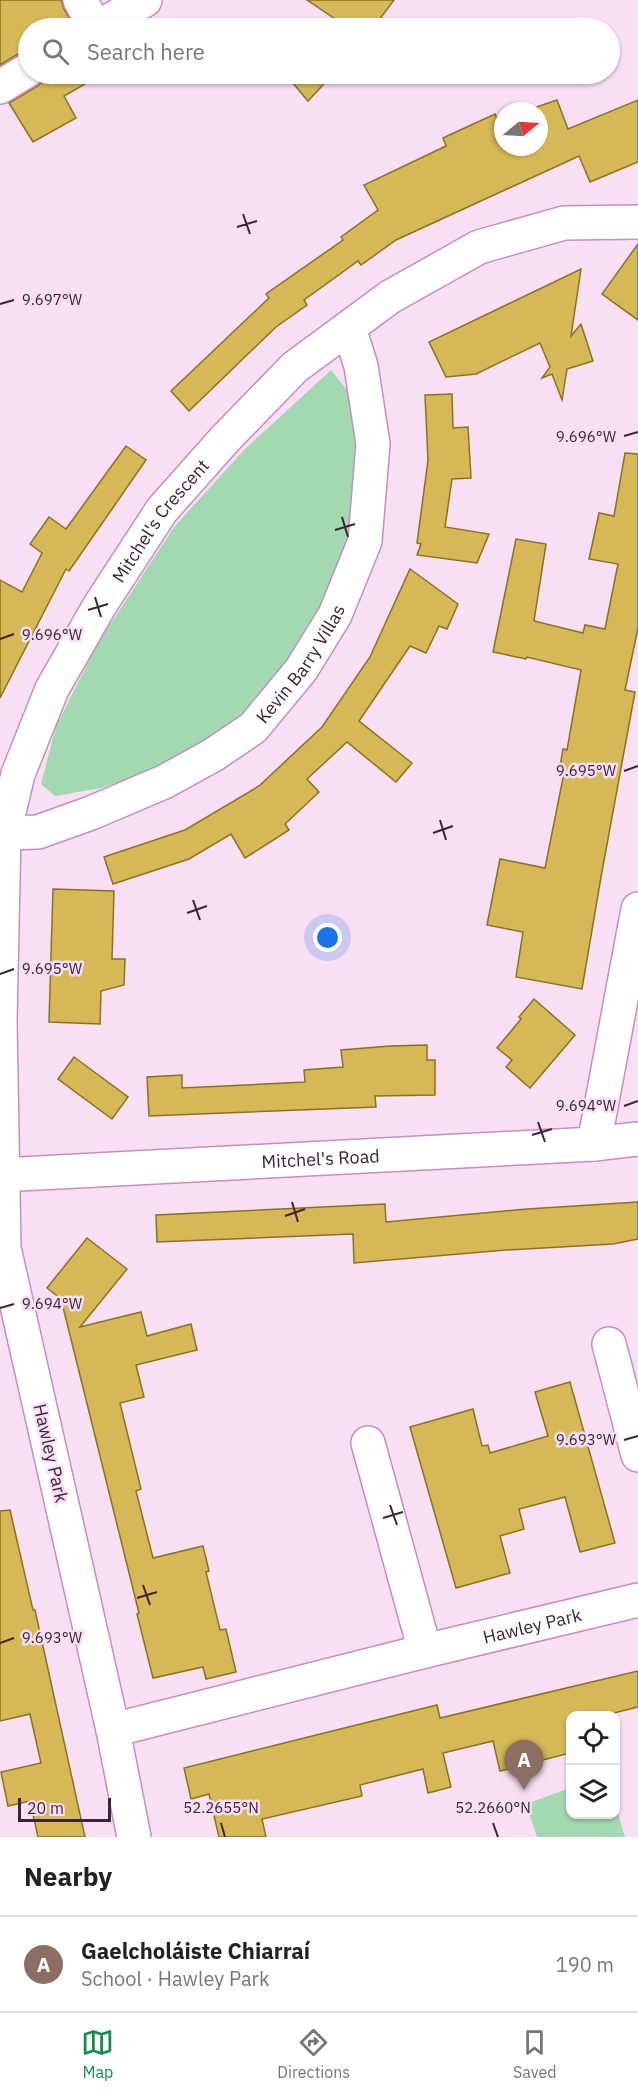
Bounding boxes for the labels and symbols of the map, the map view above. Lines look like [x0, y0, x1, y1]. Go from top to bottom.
north arrow [494, 102, 548, 156]
text: 9.697°W [22, 290, 83, 309]
text: 9.696°W [556, 427, 617, 446]
street label: Mitchel's Crescent [106, 454, 214, 587]
street label: Kevin Barry Villas [251, 601, 350, 728]
text: 9.696°W [22, 625, 83, 644]
text: 9.695°W [556, 761, 617, 780]
your location [313, 923, 342, 952]
text: 9.695°W [22, 959, 83, 978]
text: 9.694°W [556, 1096, 617, 1115]
street label: Mitchel's Road [261, 1144, 380, 1173]
text: 9.694°W [22, 1294, 83, 1313]
street label: Hawley Park [28, 1401, 74, 1505]
text: 9.693°W [556, 1430, 617, 1449]
street label: Hawley Park [481, 1602, 584, 1648]
text: 9.693°W [22, 1628, 83, 1647]
pin: A [504, 1740, 544, 1790]
scale bar [18, 1795, 111, 1822]
text: 52.2655°N [183, 1798, 259, 1817]
text: 52.2660°N [455, 1798, 531, 1817]

